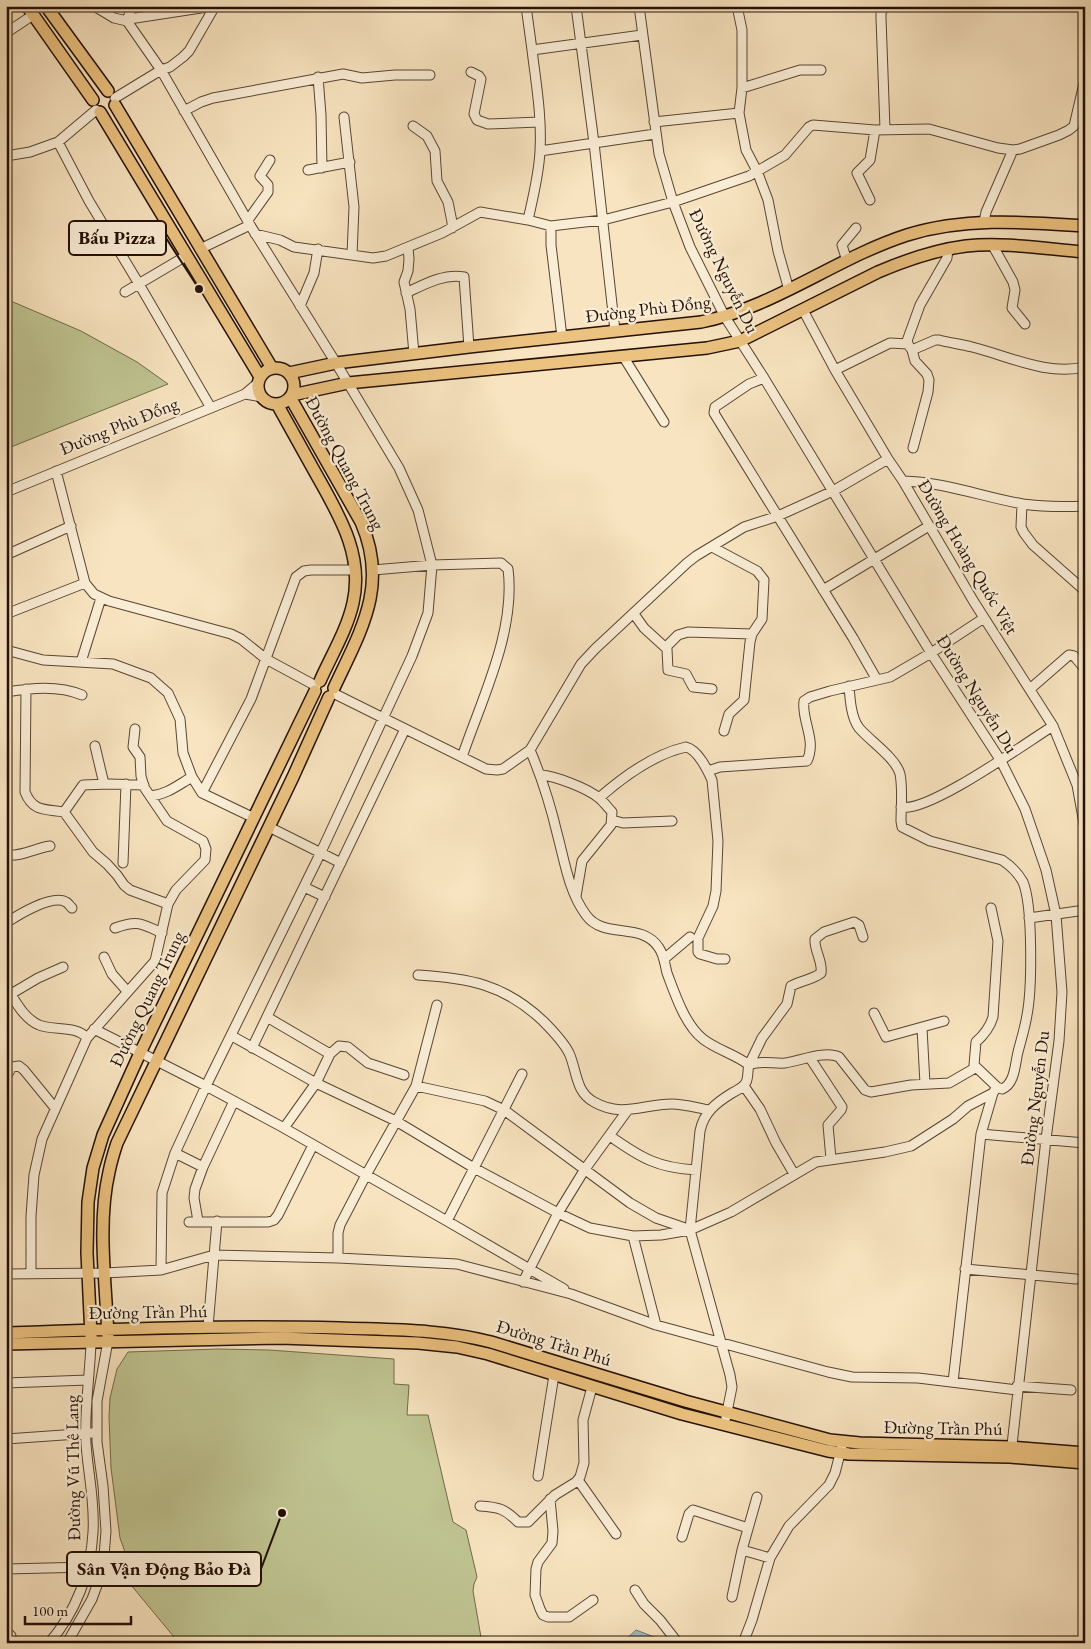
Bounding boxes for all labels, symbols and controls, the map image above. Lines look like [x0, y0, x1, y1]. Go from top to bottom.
street label: Đường Nguyễn Du [684, 205, 765, 337]
callout: Bấu Pizza [69, 221, 166, 255]
text: Bấu Pizza [78, 225, 156, 250]
street label: Đường Phù Đổng [584, 289, 712, 328]
street label: Đường Phù Đổng [56, 391, 182, 460]
street label: Đường Quang Trung [301, 392, 390, 534]
street label: Đường Hoàng Quốc Việt [913, 475, 1024, 639]
street label: Đường Nguyễn Du [932, 630, 1023, 758]
street label: Đường Quang Trung [104, 927, 189, 1070]
street label: Đường Nguyễn Du [1015, 1029, 1054, 1167]
street label: Đường Trần Phú [88, 1299, 208, 1324]
street label: Đường Trần Phú [494, 1314, 615, 1371]
street label: Đường Vũ Thê Lang [60, 1395, 85, 1541]
street label: Đường Trần Phú [883, 1415, 1003, 1440]
callout: Sân Vận Động Bảo Đà [67, 1552, 261, 1586]
text: Sân Vận Động Bảo Đà [77, 1556, 252, 1581]
scale bar [25, 1594, 131, 1626]
text: 100 m [32, 1601, 69, 1620]

